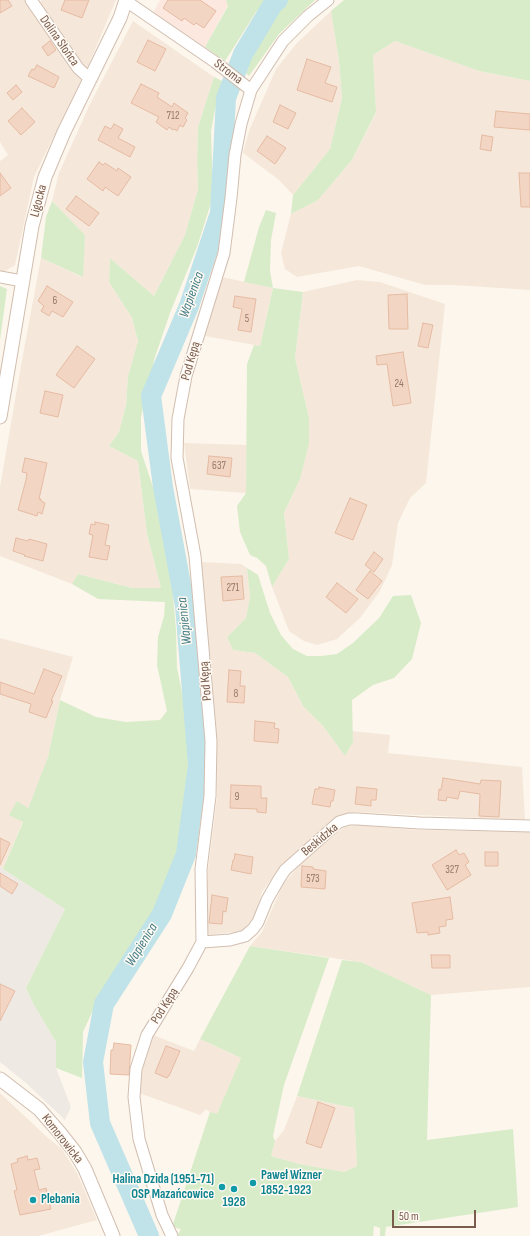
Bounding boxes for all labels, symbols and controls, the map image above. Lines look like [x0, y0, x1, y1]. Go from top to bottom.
street label: Dolina Słońca [36, 13, 82, 69]
street label: Stroma [211, 56, 245, 88]
house number: 712 [167, 109, 179, 123]
street label: Ligocka [27, 183, 51, 219]
water label: Wapienica [176, 270, 208, 320]
house number: 6 [53, 294, 57, 308]
house number: 5 [245, 312, 249, 326]
street label: Pod Kępą [178, 340, 204, 382]
house number: 24 [394, 377, 404, 391]
house number: 637 [212, 459, 226, 473]
house number: 271 [227, 581, 239, 595]
water label: Wapienica [174, 596, 196, 646]
street label: Pod Kępą [197, 661, 215, 701]
house number: 8 [234, 687, 238, 701]
house number: 9 [235, 790, 239, 804]
street label: Beskidzka [298, 820, 342, 860]
house number: 327 [445, 863, 459, 877]
house number: 573 [306, 872, 320, 886]
water label: Wapienica [122, 920, 162, 970]
street label: Pod Kępą [148, 985, 182, 1027]
street label: Komorowicka [38, 1111, 86, 1167]
place label: Paweł Wizner 1852-1923 [261, 1168, 322, 1199]
place label: Halina Dzida (1951-71) OSP Mazańcowice [113, 1172, 214, 1203]
marker: Paweł Wizner 1852-1923 [248, 1178, 258, 1188]
marker: Halina Dzida (1951-71) OSP Mazańcowice [217, 1182, 227, 1192]
marker: 1928 [229, 1184, 239, 1194]
place label: Plebania [41, 1192, 80, 1208]
marker: Plebania [28, 1195, 38, 1205]
place label: 1928 [222, 1195, 246, 1211]
scale bar [394, 1202, 478, 1228]
text: 50 m [399, 1209, 419, 1224]

